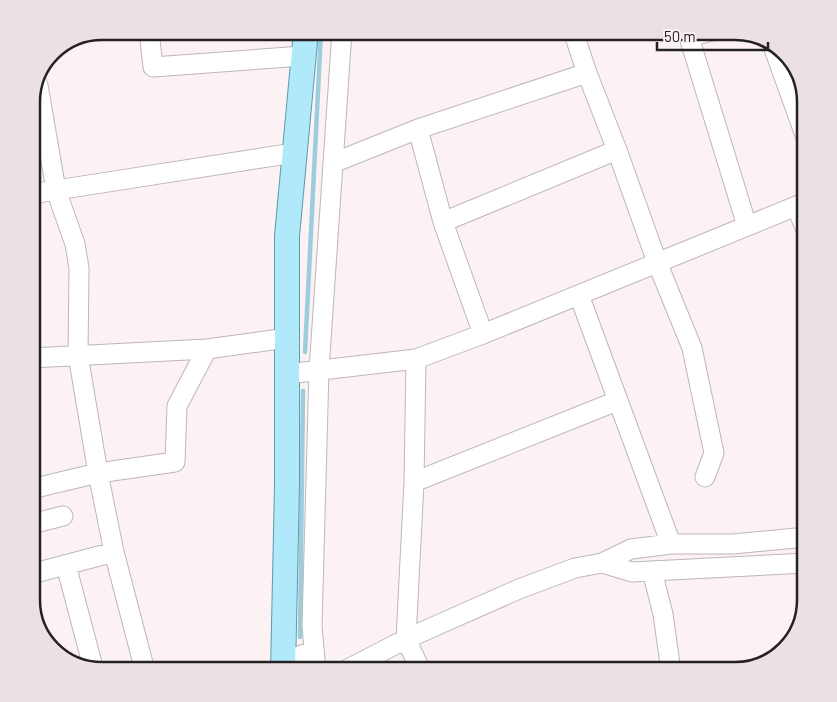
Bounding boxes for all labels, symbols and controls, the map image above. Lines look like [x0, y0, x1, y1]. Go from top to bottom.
scale bar [657, 20, 768, 52]
text: 50 m [664, 27, 696, 45]

